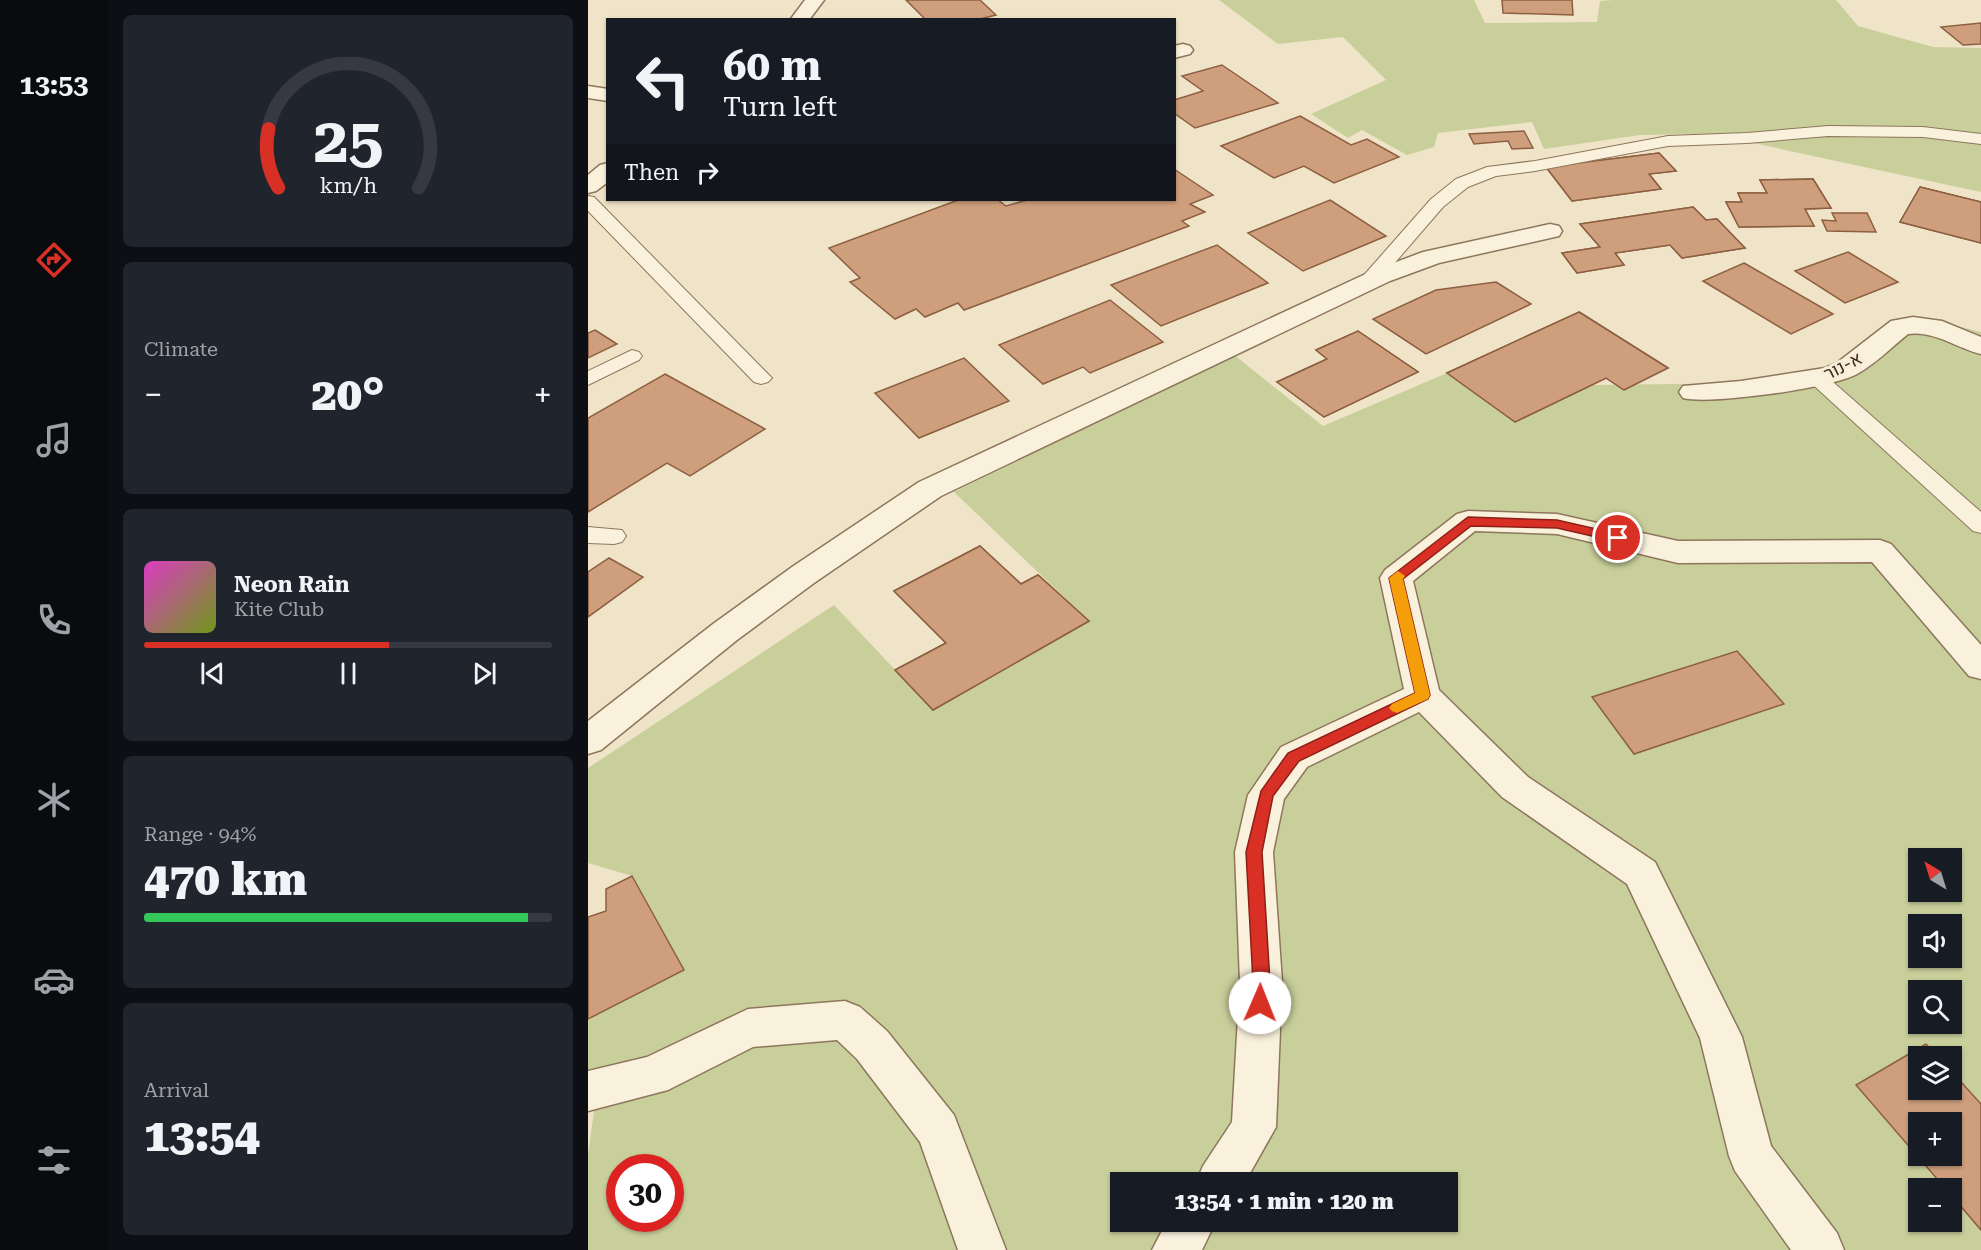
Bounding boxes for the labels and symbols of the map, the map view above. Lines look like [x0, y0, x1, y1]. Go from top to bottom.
street label: א-נור [1820, 347, 1865, 384]
pin [1592, 512, 1643, 563]
north arrow [1908, 848, 1962, 902]
position arrow [1228, 971, 1292, 1035]
speed limit sign: 30 [606, 1154, 684, 1232]

